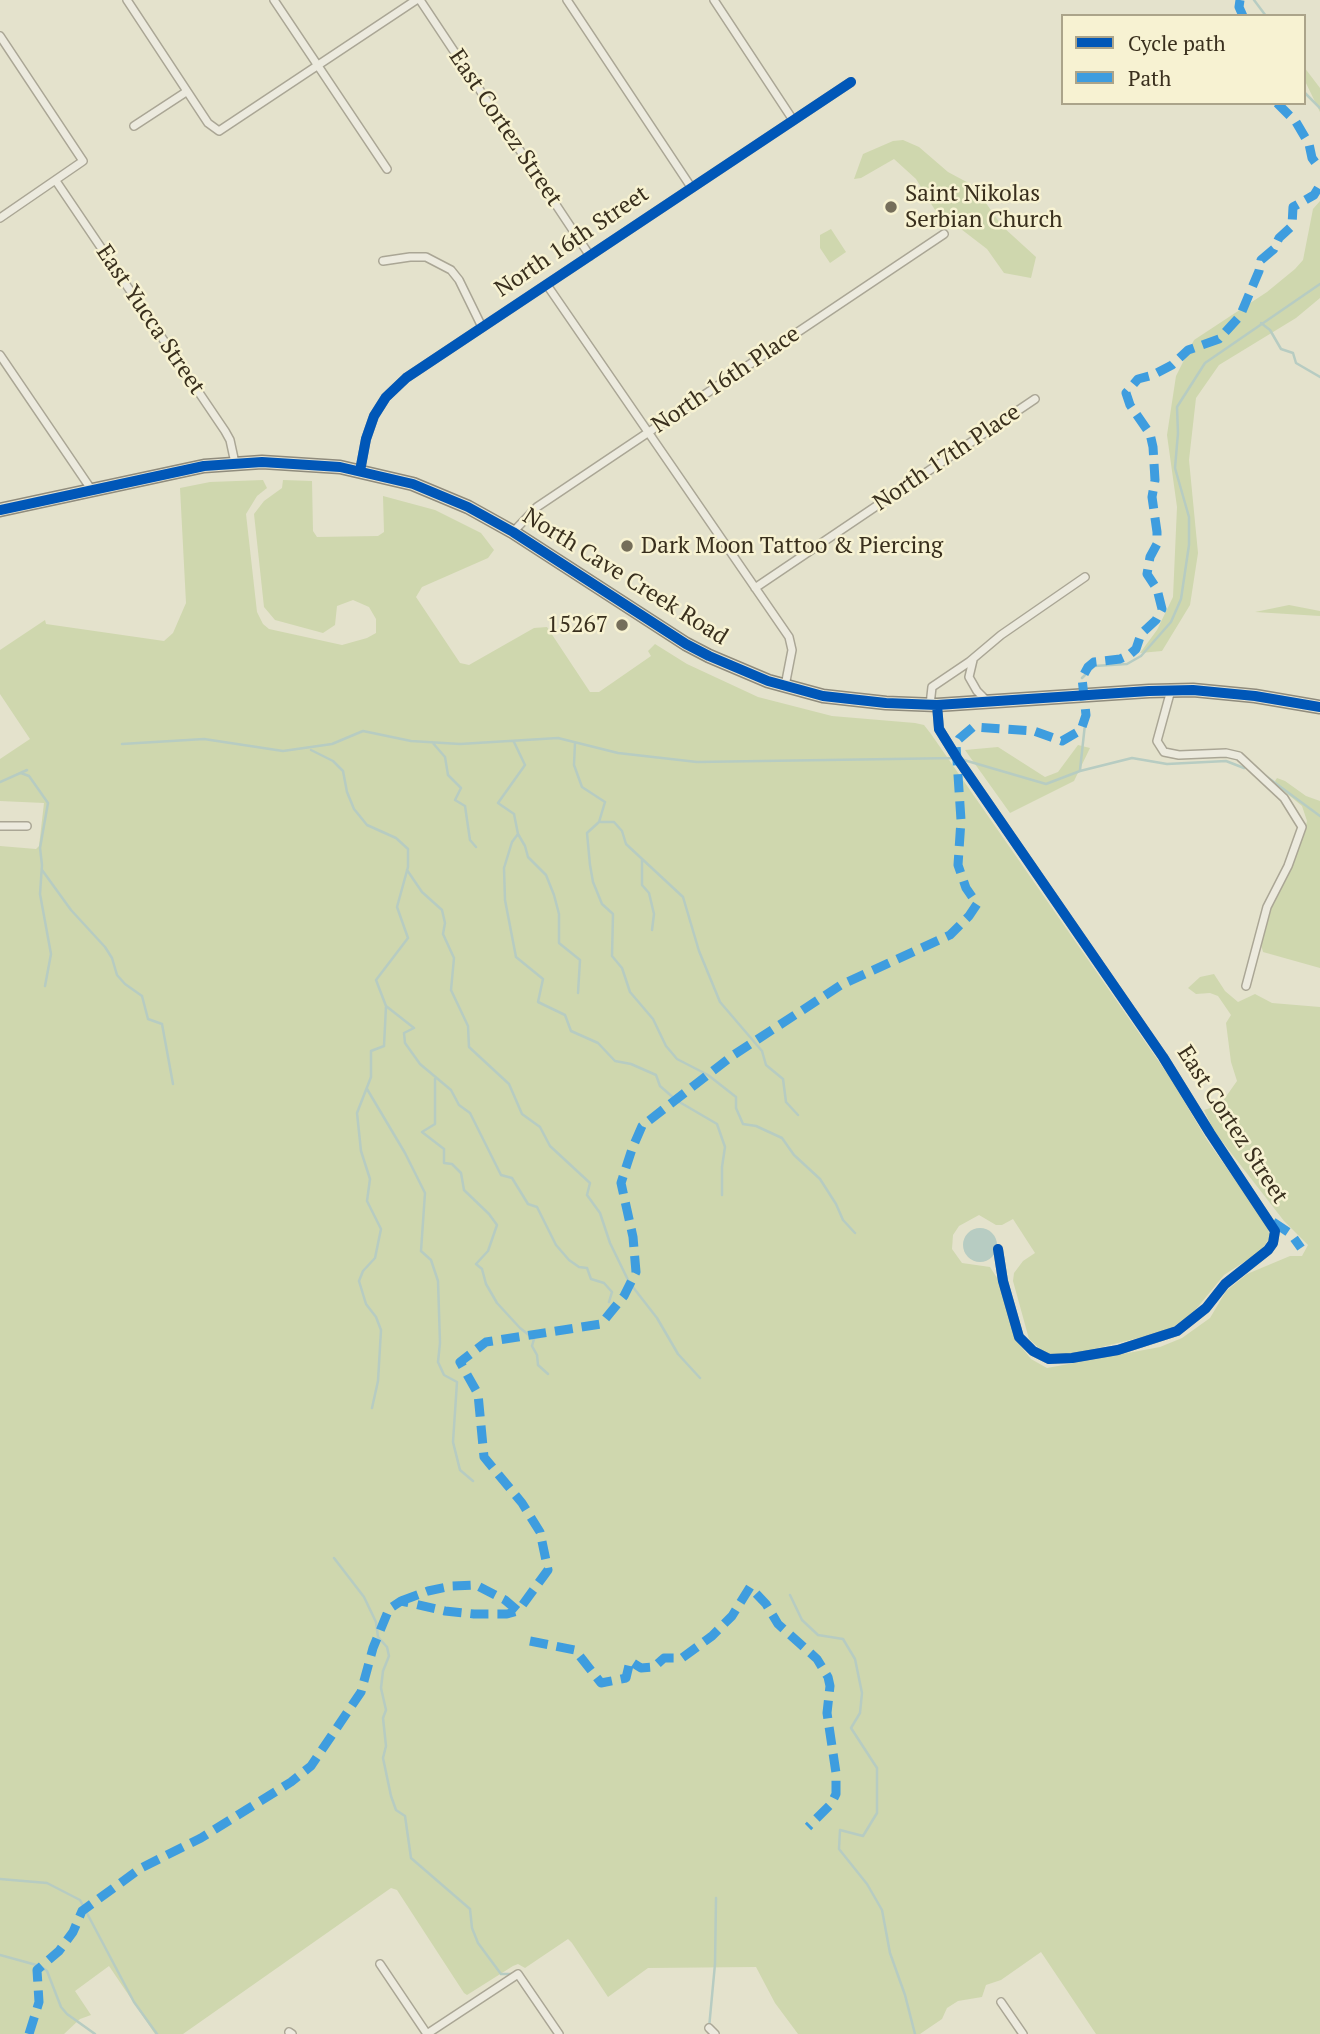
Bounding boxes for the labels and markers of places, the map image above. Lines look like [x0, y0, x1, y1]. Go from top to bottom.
place label: Saint Nikolas Serbian Church [905, 180, 1063, 234]
marker: Saint Nikolas Serbian Church [883, 199, 899, 215]
place label: Dark Moon Tattoo & Piercing [641, 532, 943, 560]
marker: Dark Moon Tattoo & Piercing [619, 538, 635, 554]
place label: 15267 [547, 611, 608, 639]
marker: 15267 [614, 617, 630, 633]

